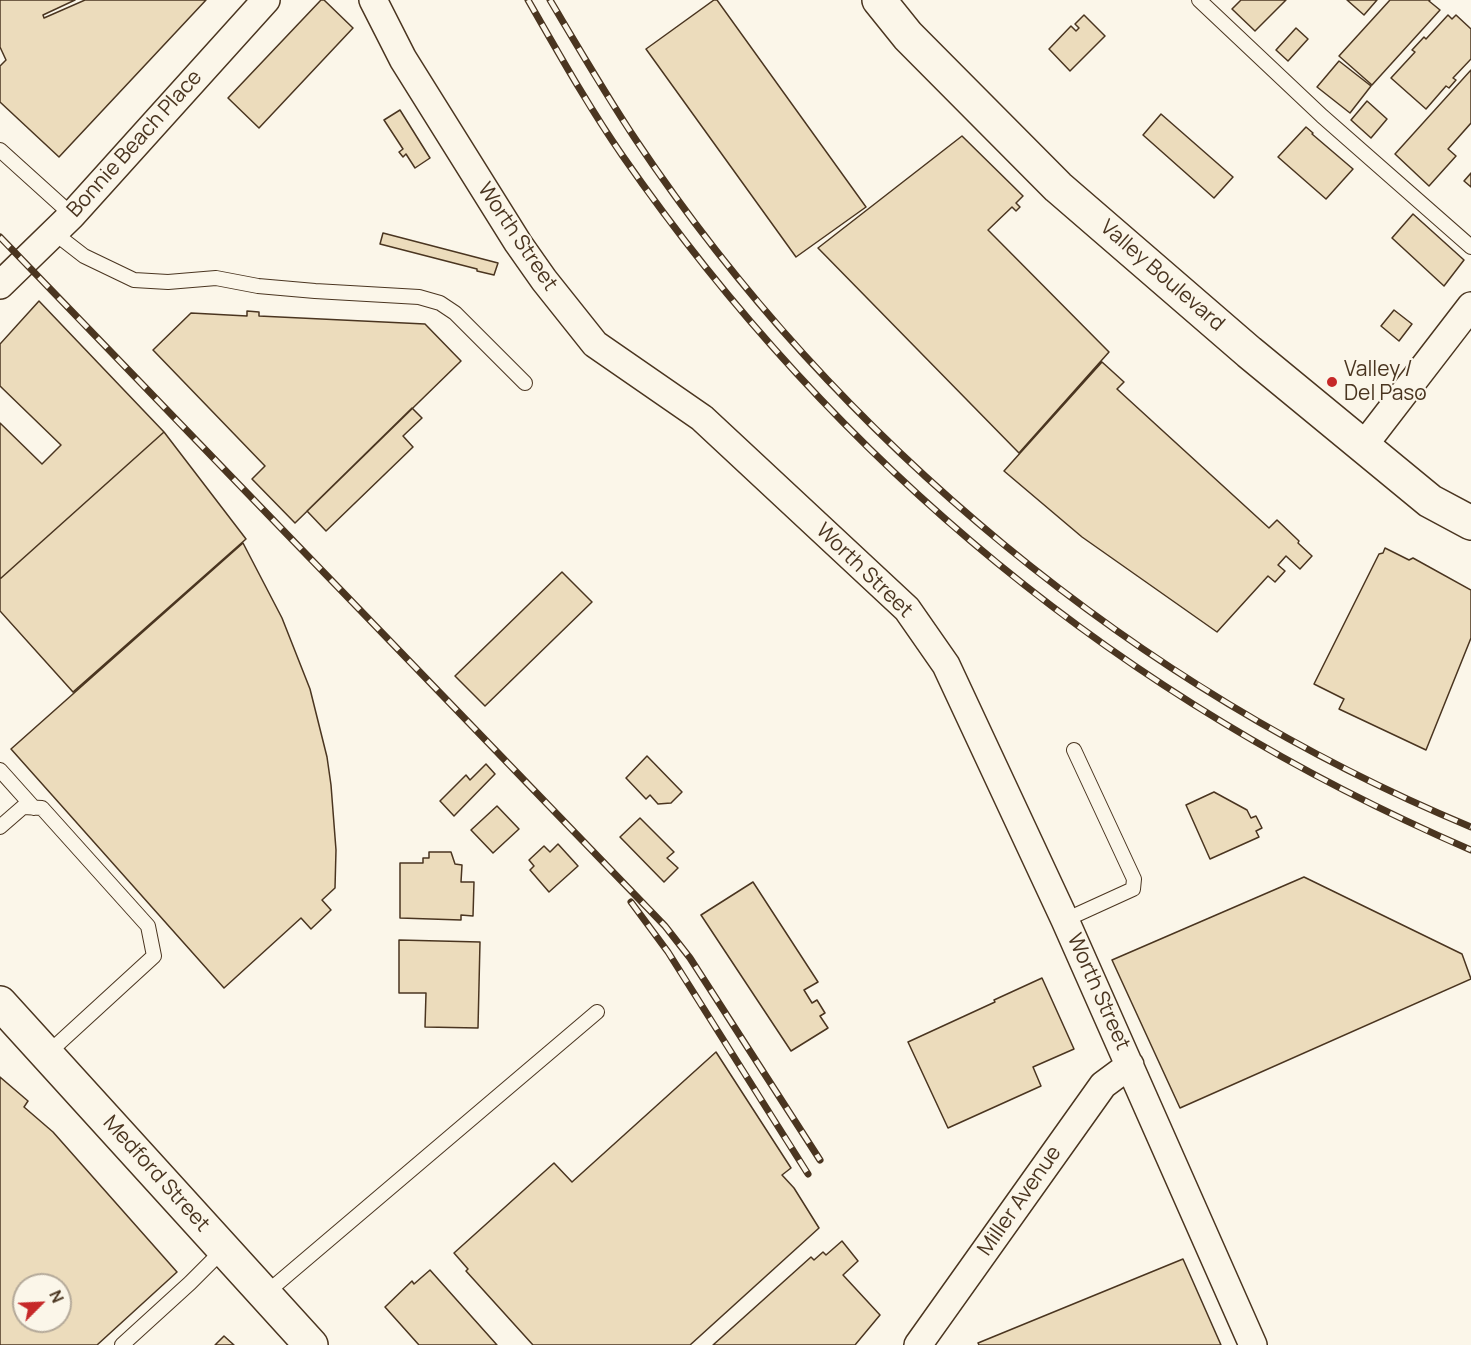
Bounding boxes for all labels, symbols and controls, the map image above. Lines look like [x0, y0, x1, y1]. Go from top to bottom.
street label: Bonnie Beach Place [62, 65, 208, 223]
street label: Worth Street [472, 178, 562, 296]
street label: Valley Boulevard [1095, 215, 1229, 337]
place label: Valley / Del Paso [1344, 357, 1427, 407]
marker: Valley / Del Paso [1325, 375, 1339, 389]
street label: Worth Street [810, 518, 918, 624]
street label: Worth Street [1061, 930, 1135, 1054]
street label: Medford Street [97, 1111, 215, 1237]
street label: Miller Avenue [973, 1141, 1067, 1261]
north arrow [12, 1273, 72, 1333]
text: N [44, 1287, 69, 1306]

